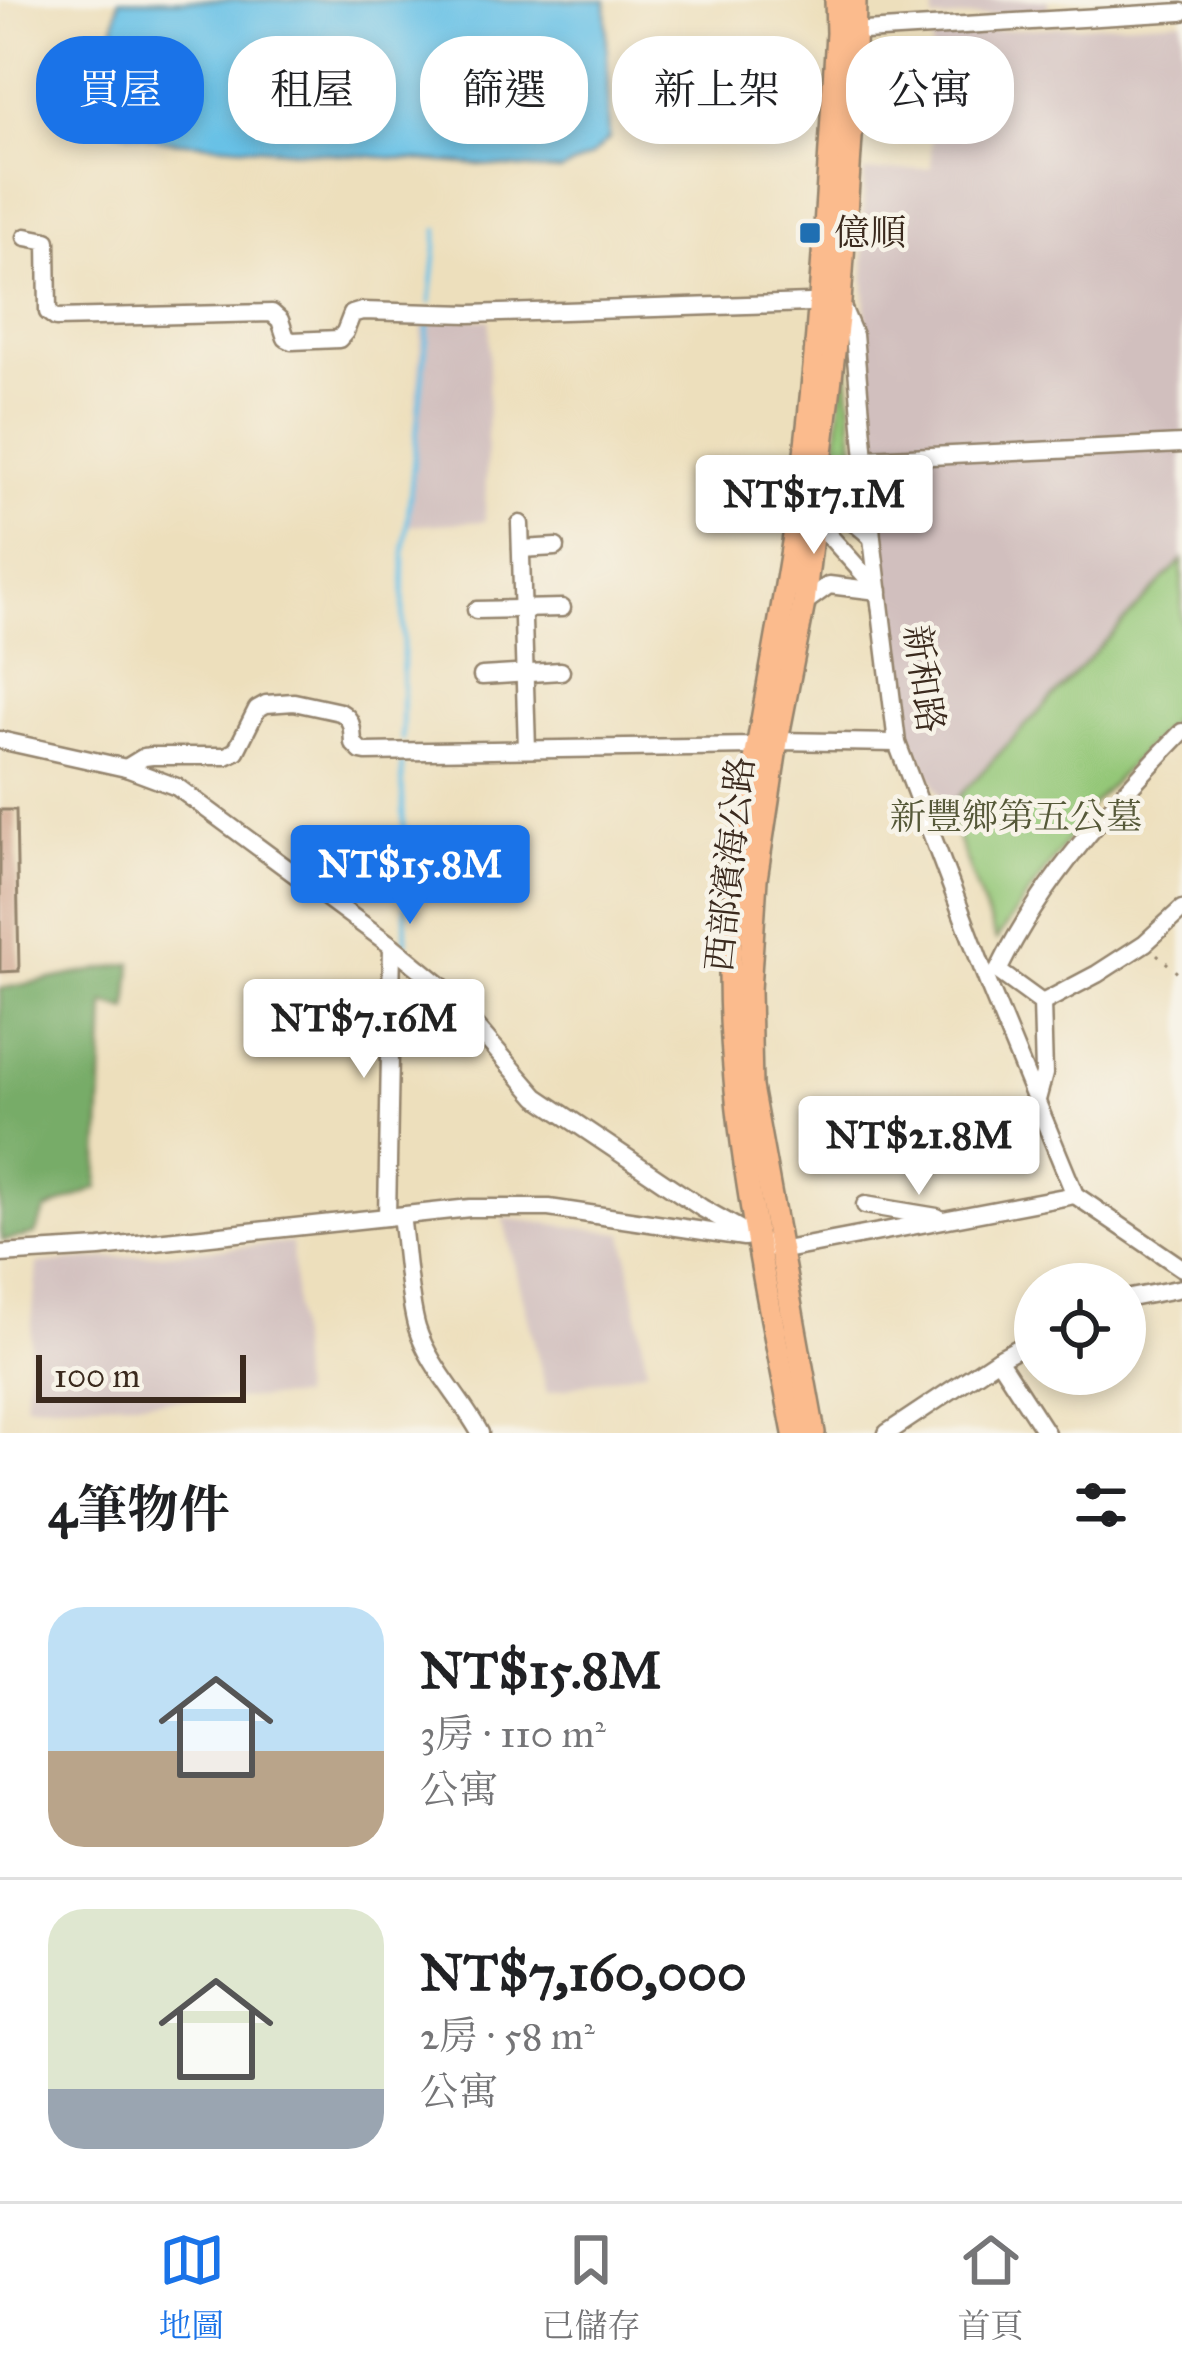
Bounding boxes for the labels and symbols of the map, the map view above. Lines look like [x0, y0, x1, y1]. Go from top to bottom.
place label: 億順 [834, 211, 906, 255]
marker: 億順 [797, 220, 823, 246]
pin: NT$17.1M [690, 455, 938, 557]
street label: 新和路 [895, 622, 953, 736]
street label: 西部濱海公路 [697, 754, 763, 974]
park label: 新豐鄉第五公墓 [890, 795, 1142, 839]
pin: NT$15.8M [286, 825, 534, 927]
pin: NT$7.16M [240, 979, 488, 1081]
pin: NT$21.8M [795, 1096, 1043, 1198]
scale bar [36, 1349, 246, 1402]

